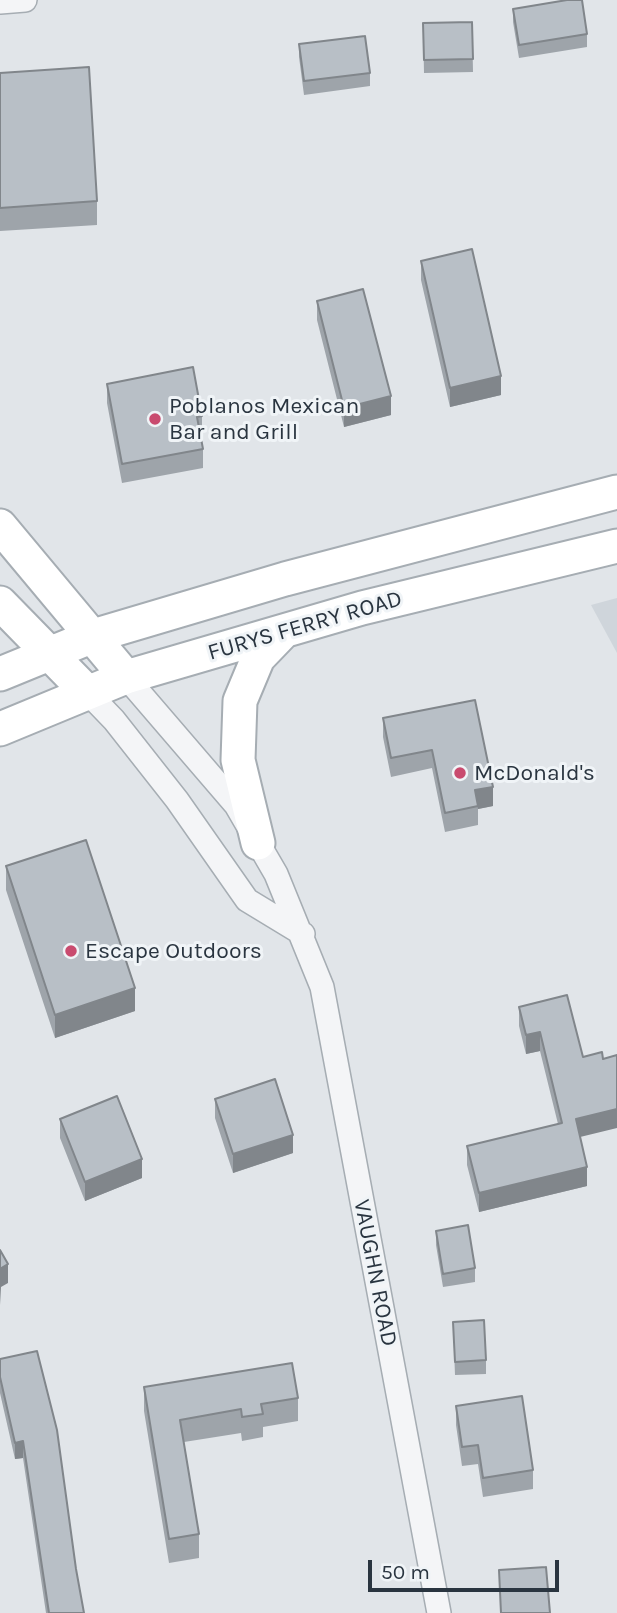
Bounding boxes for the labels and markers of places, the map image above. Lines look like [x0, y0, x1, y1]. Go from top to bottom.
place label: Poblanos Mexican Bar and Grill [169, 392, 359, 446]
marker: Poblanos Mexican Bar and Grill [147, 411, 163, 427]
place label: McDonald's [474, 759, 595, 787]
marker: McDonald's [452, 765, 468, 781]
place label: Escape Outdoors [85, 937, 262, 965]
marker: Escape Outdoors [63, 943, 79, 959]

